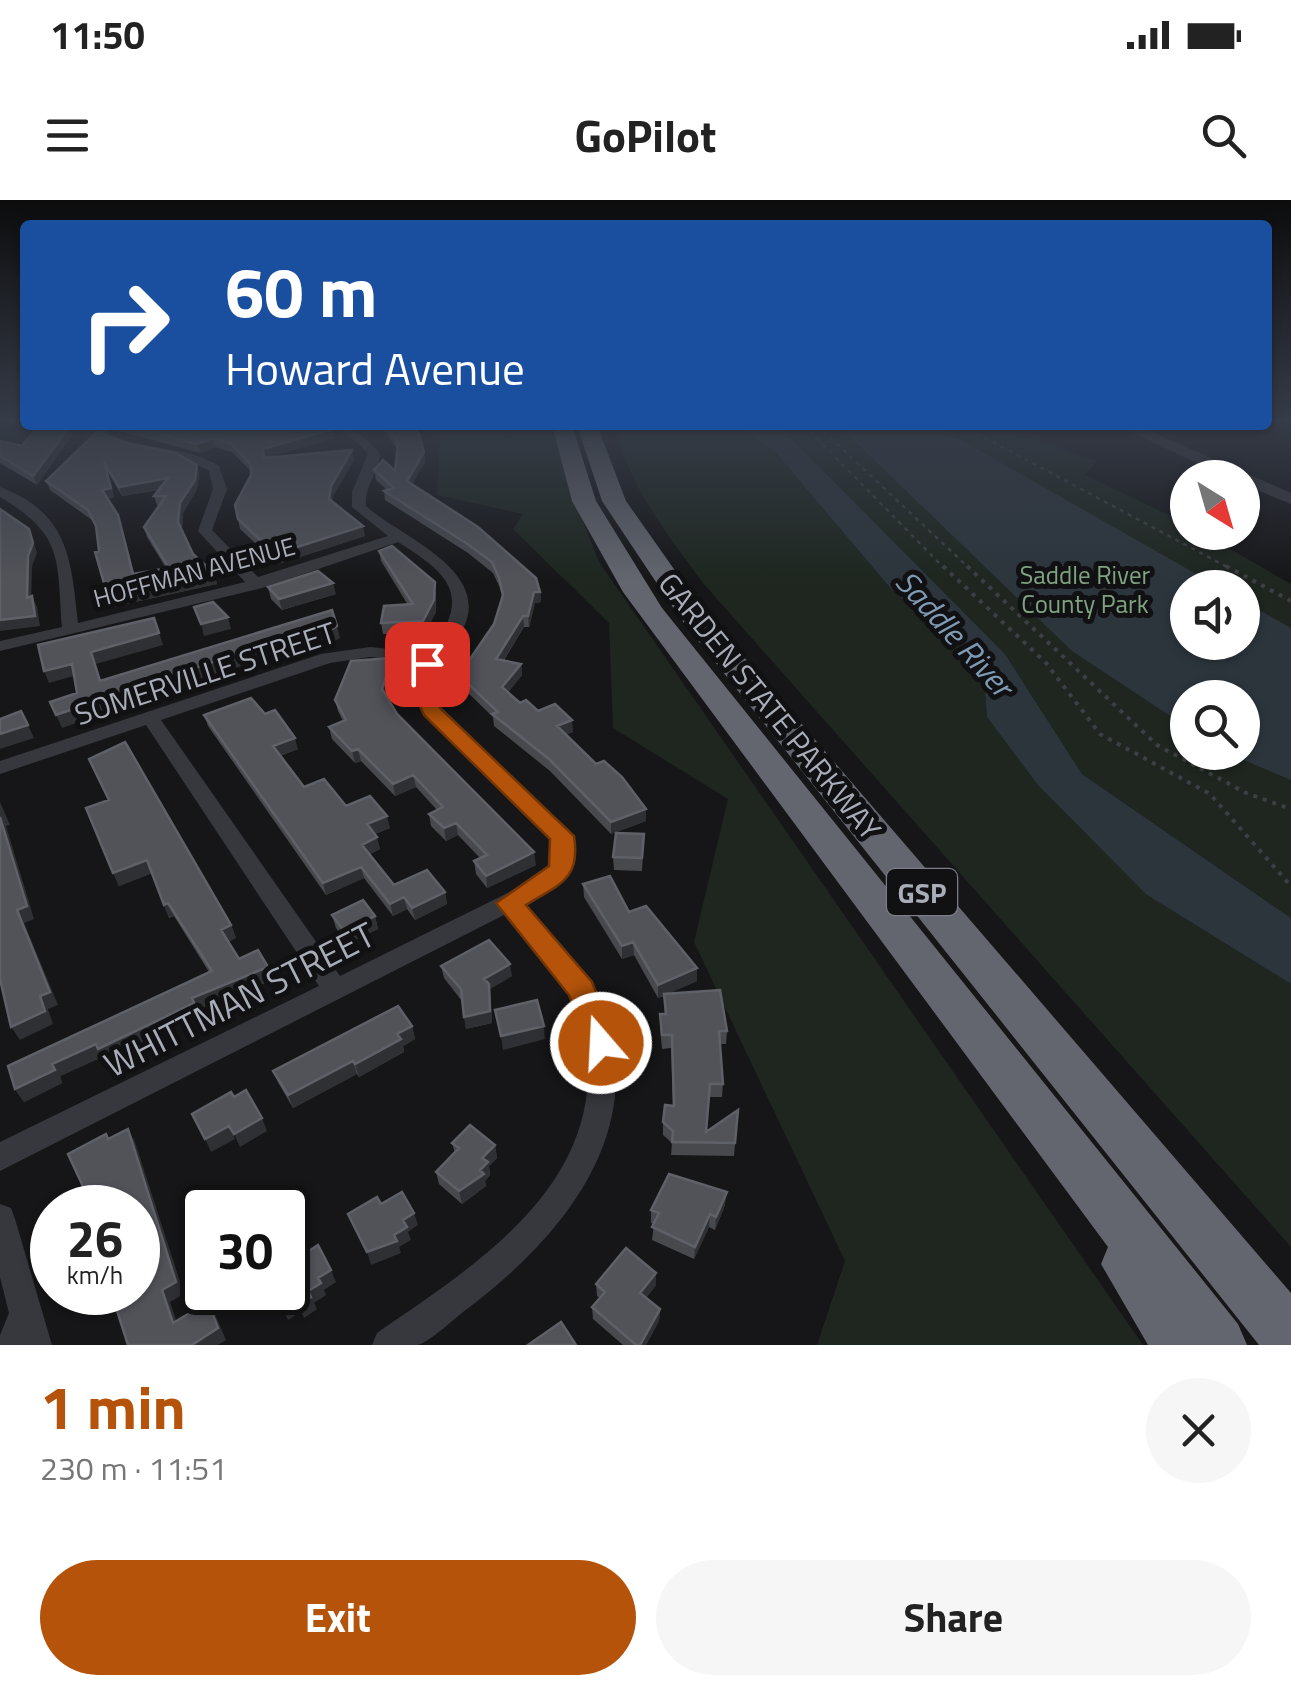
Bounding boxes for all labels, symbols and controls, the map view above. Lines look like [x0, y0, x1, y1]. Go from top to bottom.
text: 11:50 [50, 6, 145, 64]
text: GoPilot [575, 101, 716, 169]
icon: menu [40, 108, 95, 163]
icon: search [1196, 108, 1251, 163]
text: 60 m [225, 238, 378, 344]
icon: right [60, 260, 190, 390]
text: Howard Avenue [225, 334, 525, 402]
north arrow [1170, 460, 1260, 550]
map controls [1170, 460, 1260, 770]
street label: HOFFMAN AVENUE [89, 527, 299, 617]
park label: Saddle River County Park [1020, 556, 1151, 623]
water label: Saddle River [885, 559, 1028, 710]
street label: GARDEN STATE PARKWAY [647, 562, 893, 850]
button: sound [1170, 570, 1260, 660]
street label: SOMERVILLE STREET [68, 609, 342, 737]
pin [385, 622, 470, 707]
icon: arrive [400, 637, 455, 692]
button: search [1170, 680, 1260, 770]
road number: GSP [887, 869, 957, 915]
street label: WHITTMAN STREET [94, 907, 384, 1091]
position arrow [549, 991, 653, 1095]
speed limit sign: 30 [180, 1185, 310, 1315]
text: 26 [67, 1200, 123, 1276]
text: km/h [67, 1256, 123, 1294]
text: 1 min [40, 1361, 186, 1452]
button: close [1146, 1378, 1251, 1483]
text: 230 m · 11:51 [40, 1444, 227, 1492]
button: Exit [40, 1560, 636, 1675]
button: Share [656, 1560, 1251, 1675]

